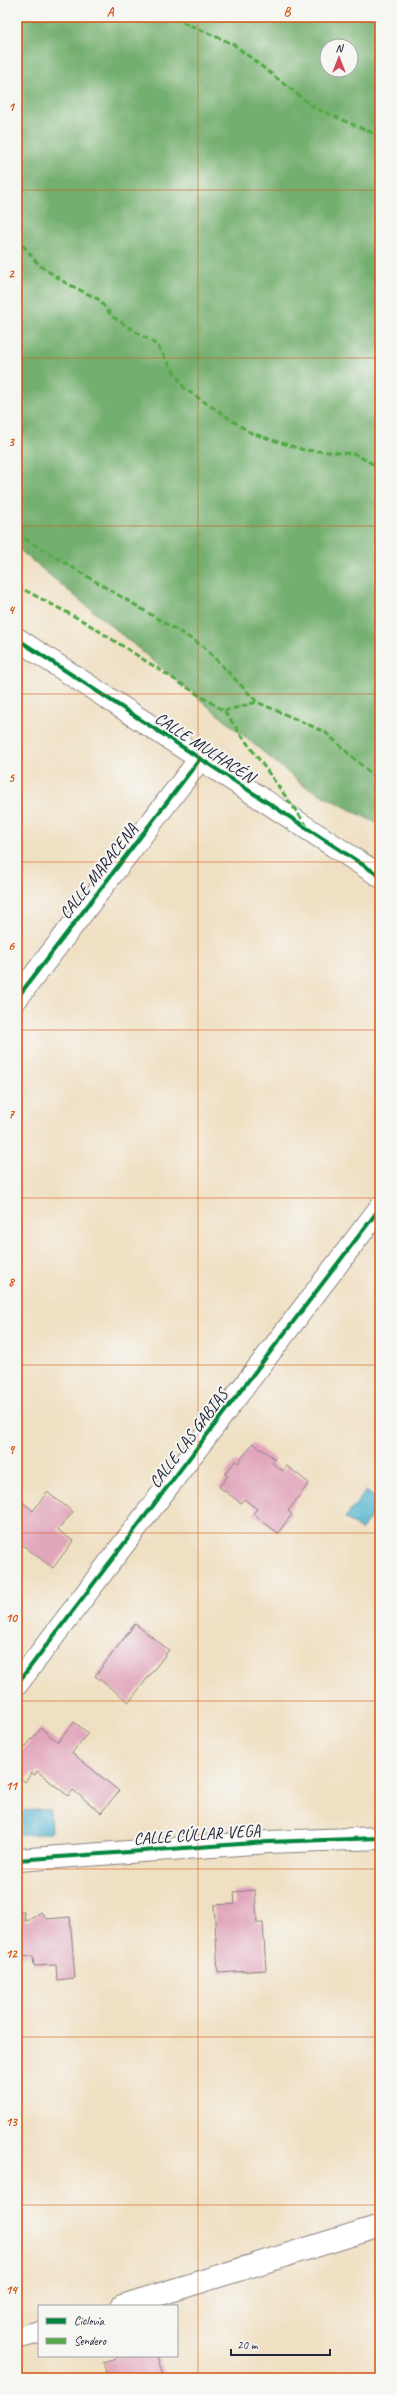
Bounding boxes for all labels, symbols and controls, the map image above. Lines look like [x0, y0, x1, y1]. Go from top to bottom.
text: A [107, 4, 115, 20]
text: B [284, 4, 292, 20]
north arrow [319, 38, 359, 78]
text: N [336, 41, 345, 55]
text: 1 [8, 99, 16, 115]
text: 2 [8, 266, 15, 282]
text: 3 [8, 434, 15, 450]
text: 4 [8, 602, 16, 618]
street label: CALLE MULHACÉN [151, 707, 261, 789]
text: 5 [8, 770, 15, 786]
street label: CALLE MARACENA [55, 819, 142, 923]
text: 6 [8, 938, 15, 954]
text: 7 [8, 1106, 15, 1122]
text: 8 [8, 1274, 16, 1290]
street label: CALLE LAS GABIAS [144, 1382, 234, 1492]
text: 9 [8, 1442, 15, 1458]
text: 10 [5, 1610, 18, 1626]
text: 11 [5, 1778, 19, 1794]
street label: CALLE CÚLLAR VEGA [133, 1819, 262, 1849]
text: 12 [5, 1946, 18, 1962]
text: 13 [5, 2114, 18, 2130]
text: 14 [5, 2282, 19, 2298]
legend [38, 2305, 178, 2357]
text: Ciclovía [74, 2313, 105, 2329]
scale bar [231, 2331, 330, 2357]
text: Sendero [74, 2333, 107, 2349]
text: 20 m [237, 2337, 259, 2353]

